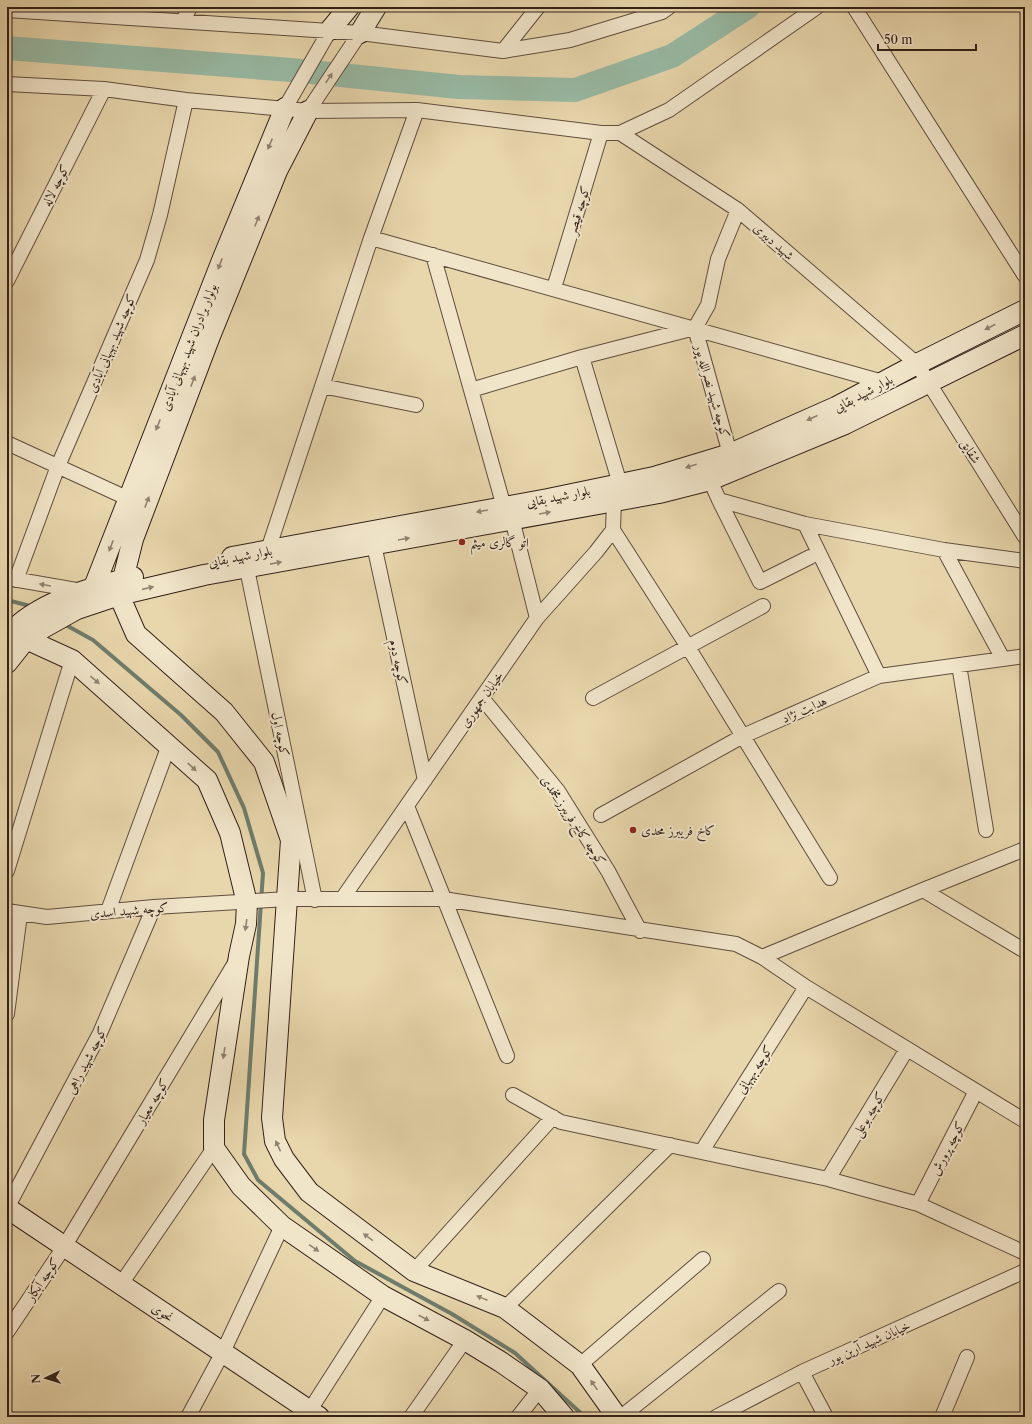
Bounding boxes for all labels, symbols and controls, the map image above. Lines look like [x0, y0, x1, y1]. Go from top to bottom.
scale bar [878, 26, 976, 52]
text: 50 m [884, 32, 913, 47]
one-way arrow [325, 73, 333, 83]
one-way arrow [267, 139, 273, 150]
street label: کوچه لاله [38, 161, 73, 209]
street label: کوچه قیصر [562, 184, 594, 239]
one-way arrow [254, 215, 260, 227]
street label: شهید دبیری [750, 219, 798, 264]
one-way arrow [217, 259, 223, 270]
street label: بولوار برادران شهید بهبهانی آبادی [156, 281, 221, 413]
street label: کوچه شهید بهبهانی آبادی [83, 291, 140, 395]
one-way arrow [984, 324, 996, 330]
street label: کوچه شهید نصرالله پور [689, 340, 734, 440]
street label: بلوار شهید بقایی [831, 371, 896, 416]
one-way arrow [190, 374, 196, 386]
one-way arrow [806, 415, 818, 421]
one-way arrow [154, 419, 160, 431]
street label: شقایق [957, 436, 985, 467]
one-way arrow [685, 463, 697, 469]
street label: بلوار شهید بقایی [525, 482, 591, 511]
one-way arrow [144, 496, 150, 508]
one-way arrow [476, 508, 488, 514]
one-way arrow [539, 510, 551, 516]
place label: اتو گالری میثم [470, 534, 529, 556]
one-way arrow [398, 536, 410, 542]
marker: اتو گالری میثم [457, 537, 467, 547]
one-way arrow [107, 540, 113, 552]
street label: بلوار شهید بقایی [207, 542, 273, 571]
one-way arrow [270, 560, 282, 566]
one-way arrow [39, 582, 52, 588]
one-way arrow [142, 584, 155, 590]
street label: کوچه دوم [382, 638, 412, 687]
street label: خیابان جمهوری [456, 668, 507, 731]
one-way arrow [90, 676, 100, 685]
street label: هدایت نژاد [779, 692, 830, 727]
street label: کوچه اول [267, 710, 294, 758]
one-way arrow [187, 762, 197, 771]
street label: کوچه کاخ فریبرز مخمدی [535, 772, 610, 870]
place label: کاخ فریبرز محدی [641, 822, 715, 842]
marker: کاخ فریبرز محدی [628, 825, 638, 835]
street label: کوچه شهید اسدی [89, 899, 169, 922]
one-way arrow [243, 919, 249, 931]
street label: کوچه شهید راهی [62, 1023, 111, 1097]
street label: کوچه بهبهانی [732, 1042, 776, 1097]
one-way arrow [221, 1047, 227, 1059]
street label: کوچه معیار [131, 1075, 173, 1129]
street label: کوچه بوعلی [848, 1088, 890, 1141]
street label: کوچه پرورش [927, 1118, 969, 1179]
one-way arrow [275, 1141, 281, 1152]
one-way arrow [363, 1234, 373, 1242]
one-way arrow [309, 1244, 320, 1252]
street label: کوچه آبکار [21, 1254, 63, 1306]
one-way arrow [475, 1295, 487, 1301]
street label: نحوی [149, 1299, 177, 1326]
one-way arrow [418, 1314, 430, 1321]
street label: خیابان شهید آرین پور [824, 1317, 913, 1370]
north arrow [26, 1358, 66, 1398]
text: N [29, 1373, 43, 1384]
one-way arrow [590, 1380, 598, 1390]

